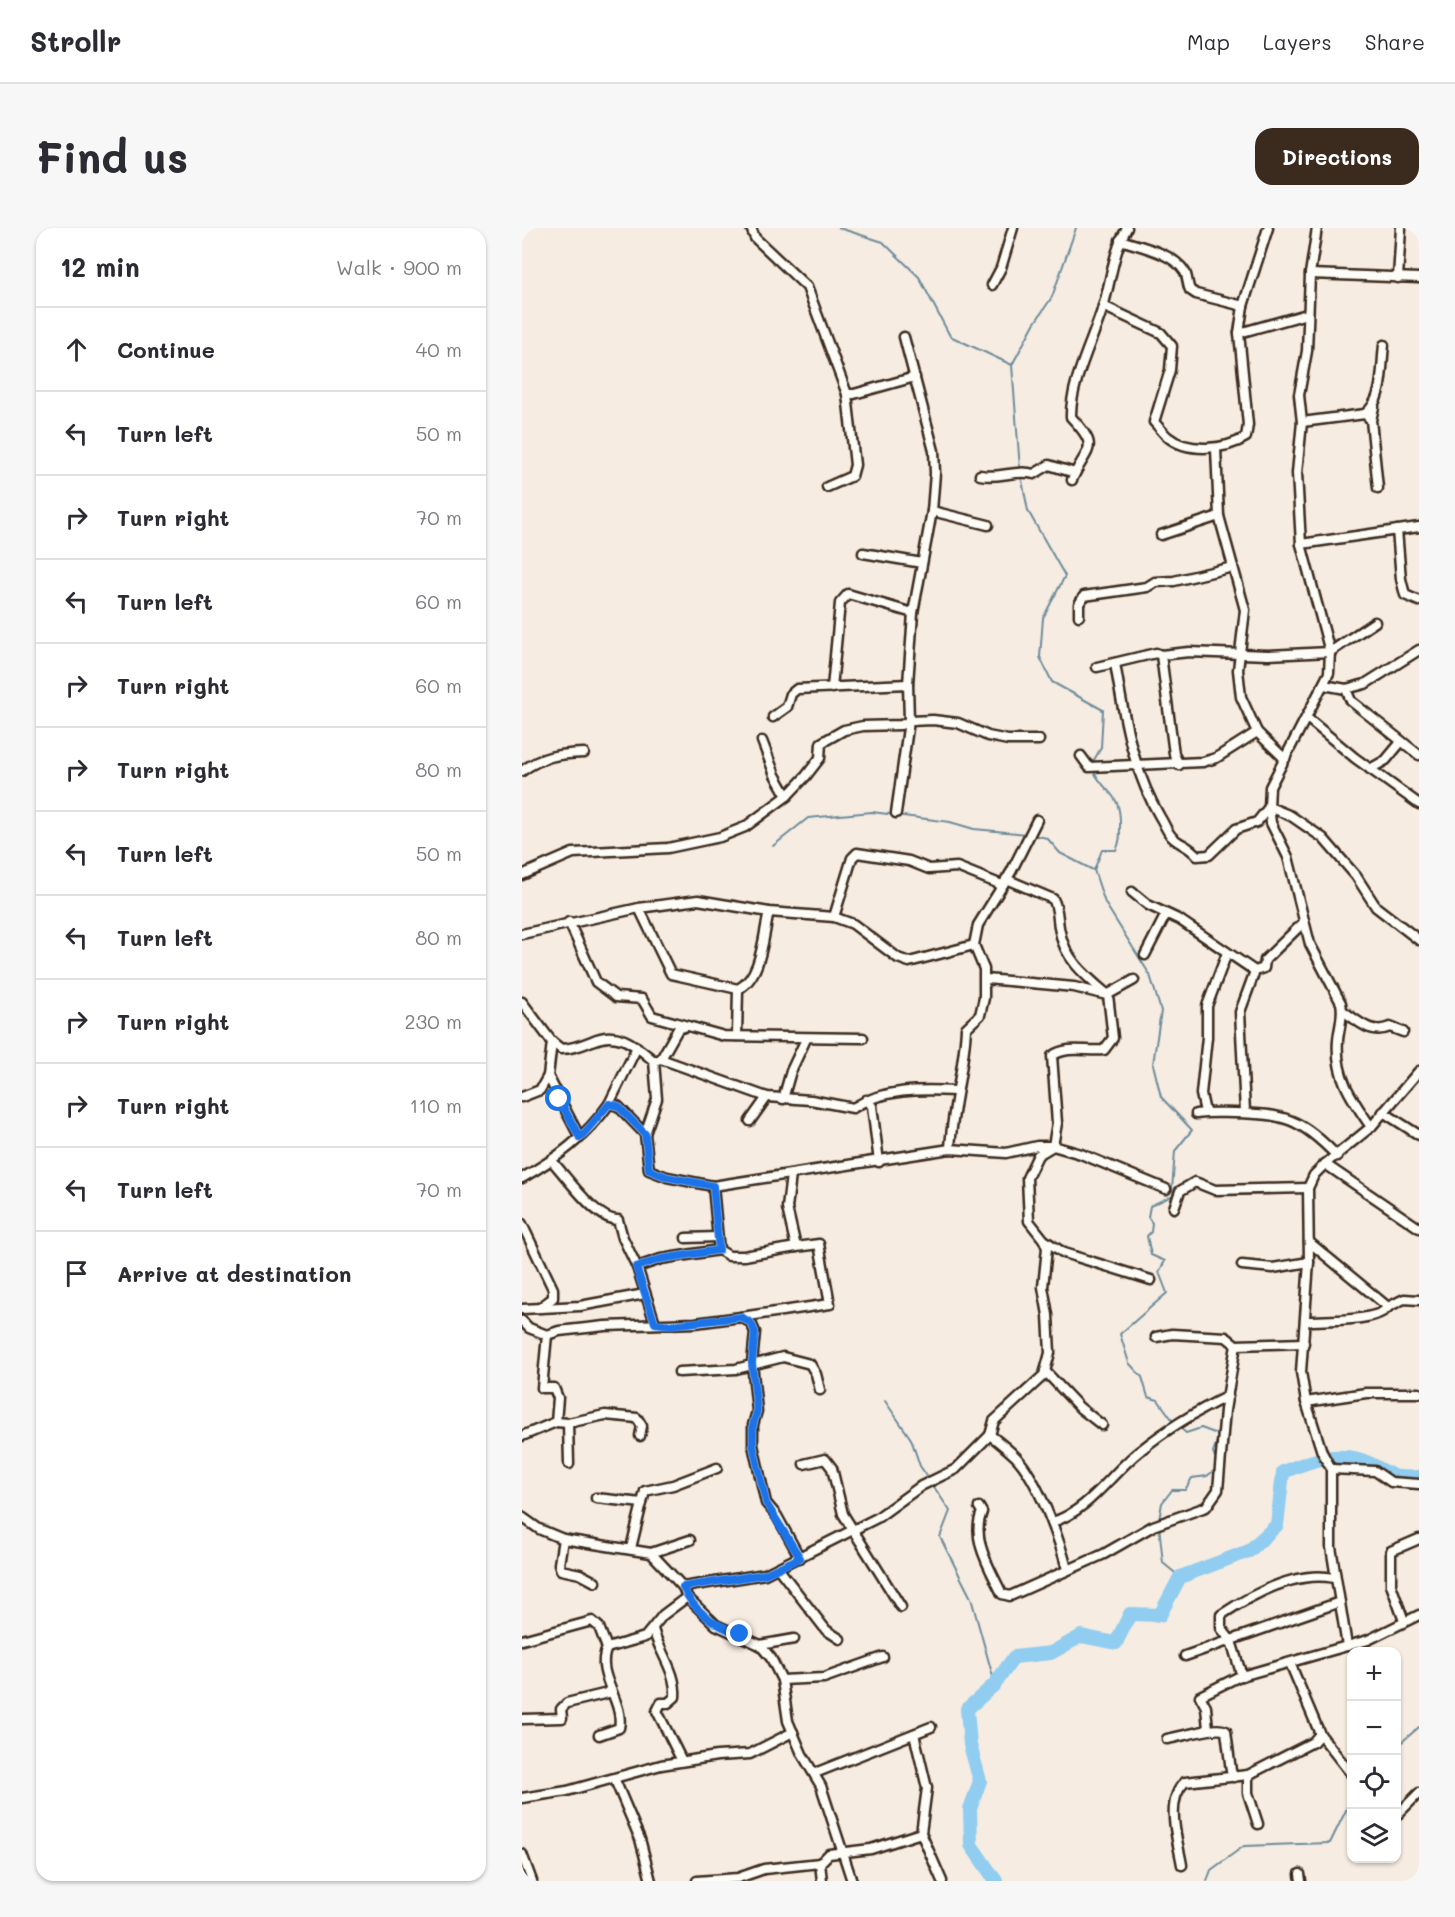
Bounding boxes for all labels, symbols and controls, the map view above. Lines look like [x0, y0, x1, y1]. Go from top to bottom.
text: Strollr [30, 23, 121, 59]
text: Map [1187, 28, 1230, 55]
text: Layers [1263, 28, 1332, 55]
text: Share [1365, 28, 1425, 55]
button: Directions [1255, 128, 1419, 185]
text: Find us [36, 129, 188, 184]
text: 12 min [60, 250, 140, 284]
text: Walk · 900 m [336, 254, 462, 280]
icon: ahead [60, 333, 93, 366]
text: Continue [117, 335, 215, 364]
text: 40 m [416, 336, 462, 362]
icon: left [60, 417, 93, 450]
text: Turn left [117, 419, 213, 448]
text: 50 m [416, 420, 462, 446]
icon: right [60, 501, 93, 534]
text: Turn right [117, 503, 229, 532]
text: 70 m [416, 504, 462, 530]
icon: left [60, 585, 93, 618]
text: Turn left [117, 587, 213, 616]
text: 60 m [415, 588, 462, 614]
icon: right [60, 669, 93, 702]
text: Turn right [117, 671, 229, 700]
text: 60 m [415, 672, 462, 698]
icon: right [60, 753, 93, 786]
text: Turn right [117, 755, 229, 784]
text: 80 m [415, 756, 462, 782]
icon: left [60, 837, 93, 870]
text: Turn left [117, 839, 213, 868]
text: 50 m [416, 840, 462, 866]
icon: left [60, 921, 93, 954]
text: Turn left [117, 923, 213, 952]
text: 80 m [415, 924, 462, 950]
icon: right [60, 1005, 93, 1038]
text: Turn right [117, 1007, 229, 1036]
text: 230 m [404, 1008, 462, 1034]
route start [545, 1085, 571, 1111]
icon: right [60, 1089, 93, 1122]
text: Turn right [117, 1091, 229, 1120]
text: 110 m [409, 1092, 462, 1118]
icon: left [60, 1173, 93, 1206]
text: Turn left [117, 1175, 213, 1204]
text: 70 m [416, 1176, 462, 1202]
icon: arrive [60, 1257, 93, 1290]
text: Arrive at destination [117, 1259, 352, 1288]
route end [726, 1620, 752, 1646]
map controls [1347, 1647, 1401, 1863]
button: + [1347, 1647, 1401, 1701]
button: − [1347, 1701, 1401, 1755]
button: locate [1347, 1755, 1401, 1809]
button: layers [1347, 1809, 1401, 1863]

